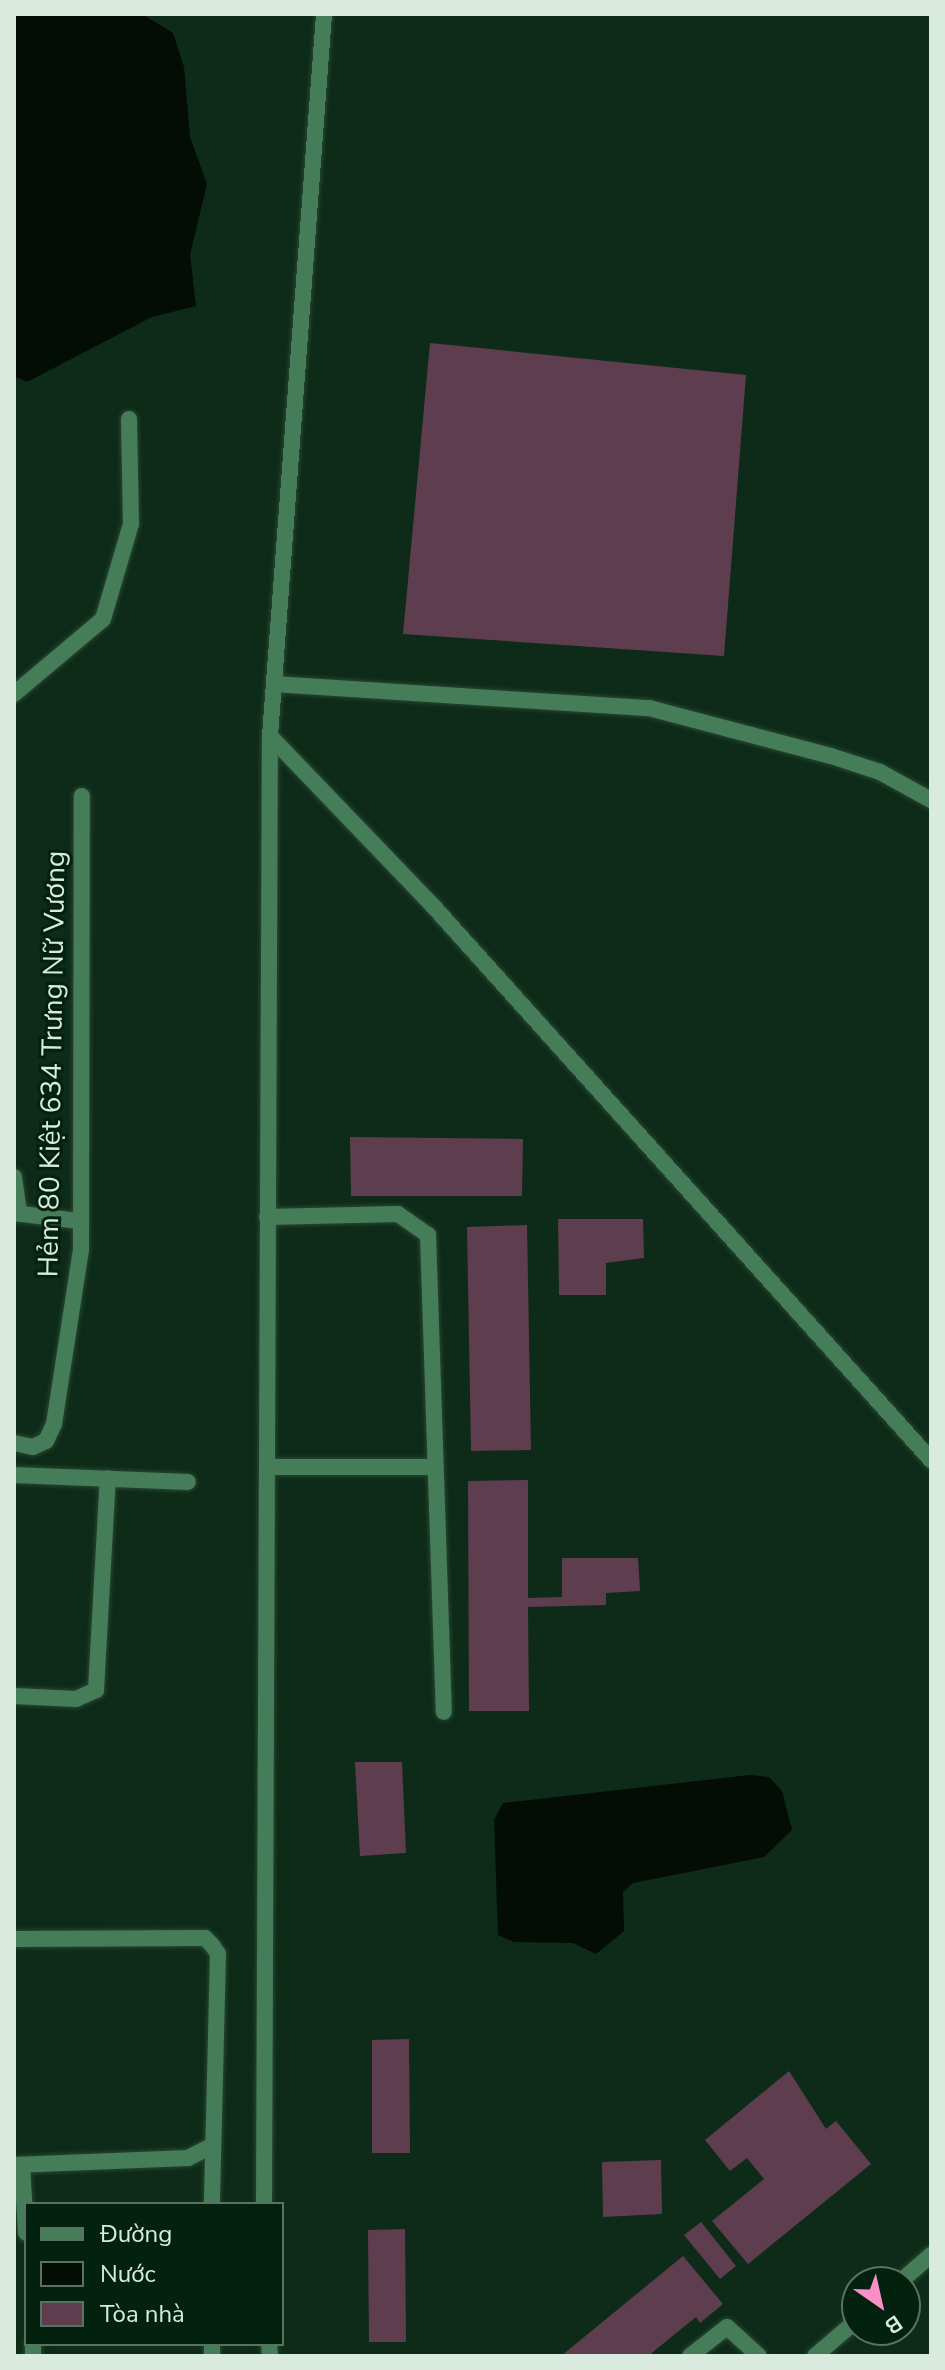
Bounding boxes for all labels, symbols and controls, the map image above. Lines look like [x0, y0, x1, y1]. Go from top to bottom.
street label: Hẻm 80 Kiệt 634 Trưng Nữ Vương [31, 850, 73, 1278]
legend [24, 2202, 284, 2346]
text: Đường [100, 2218, 172, 2250]
text: Nước [100, 2258, 156, 2290]
north arrow [841, 2266, 921, 2346]
text: Tòa nhà [100, 2298, 185, 2330]
text: B [879, 2308, 908, 2341]

